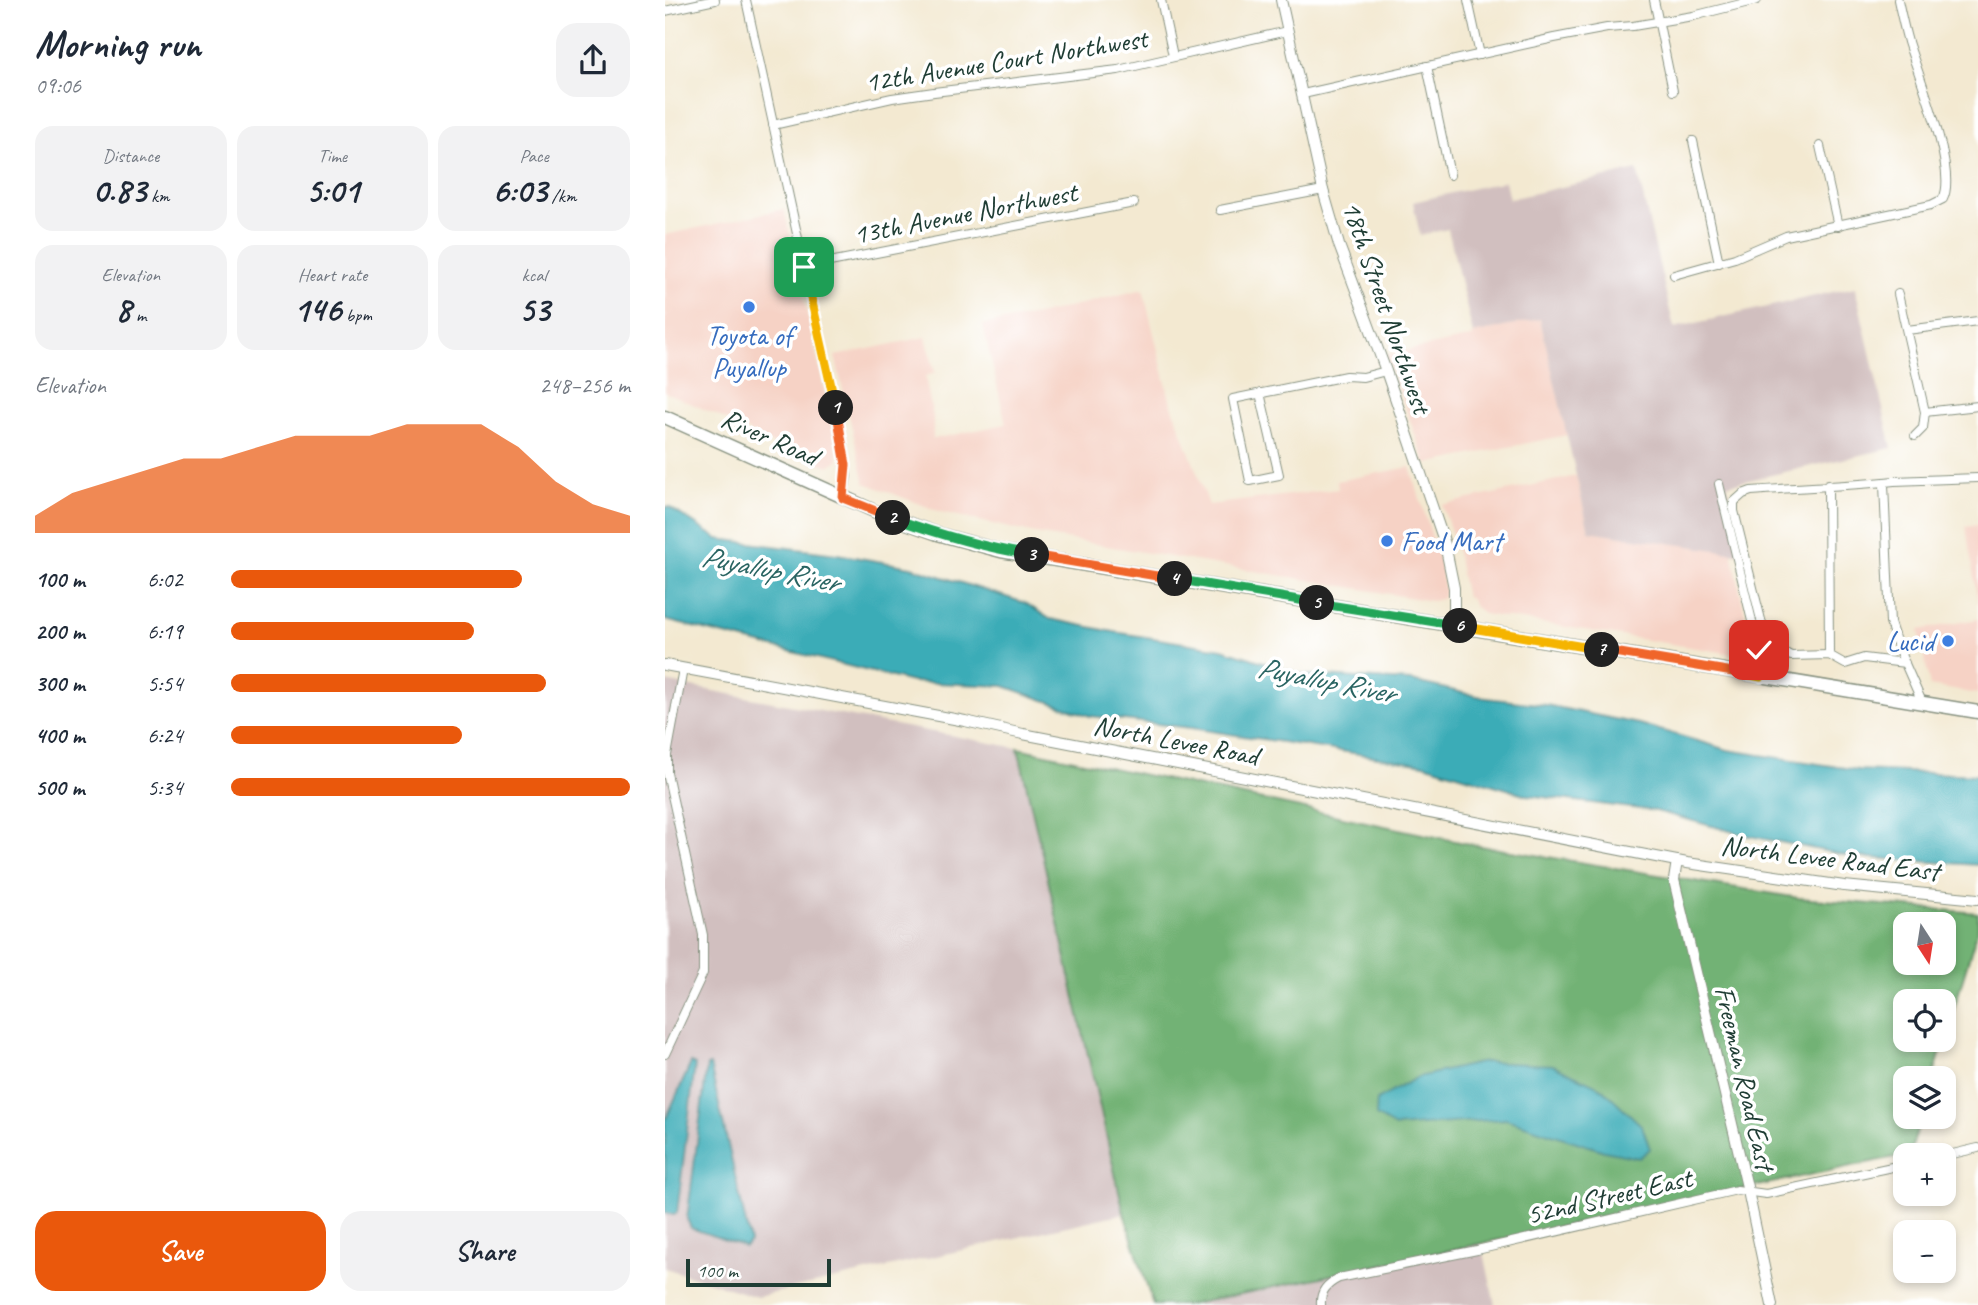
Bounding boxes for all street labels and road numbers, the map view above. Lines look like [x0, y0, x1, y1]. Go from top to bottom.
street label: 12th Avenue Court Northwest [863, 20, 1152, 100]
street label: 13th Avenue Northwest [850, 174, 1082, 252]
street label: 18th Street Northwest [1334, 196, 1441, 420]
street label: River Road [716, 400, 828, 476]
street label: North Levee Road [1091, 707, 1265, 774]
street label: North Levee Road East [1719, 827, 1945, 889]
street label: Freeman Road East [1707, 983, 1784, 1177]
street label: 52nd Street East [1523, 1159, 1697, 1232]

